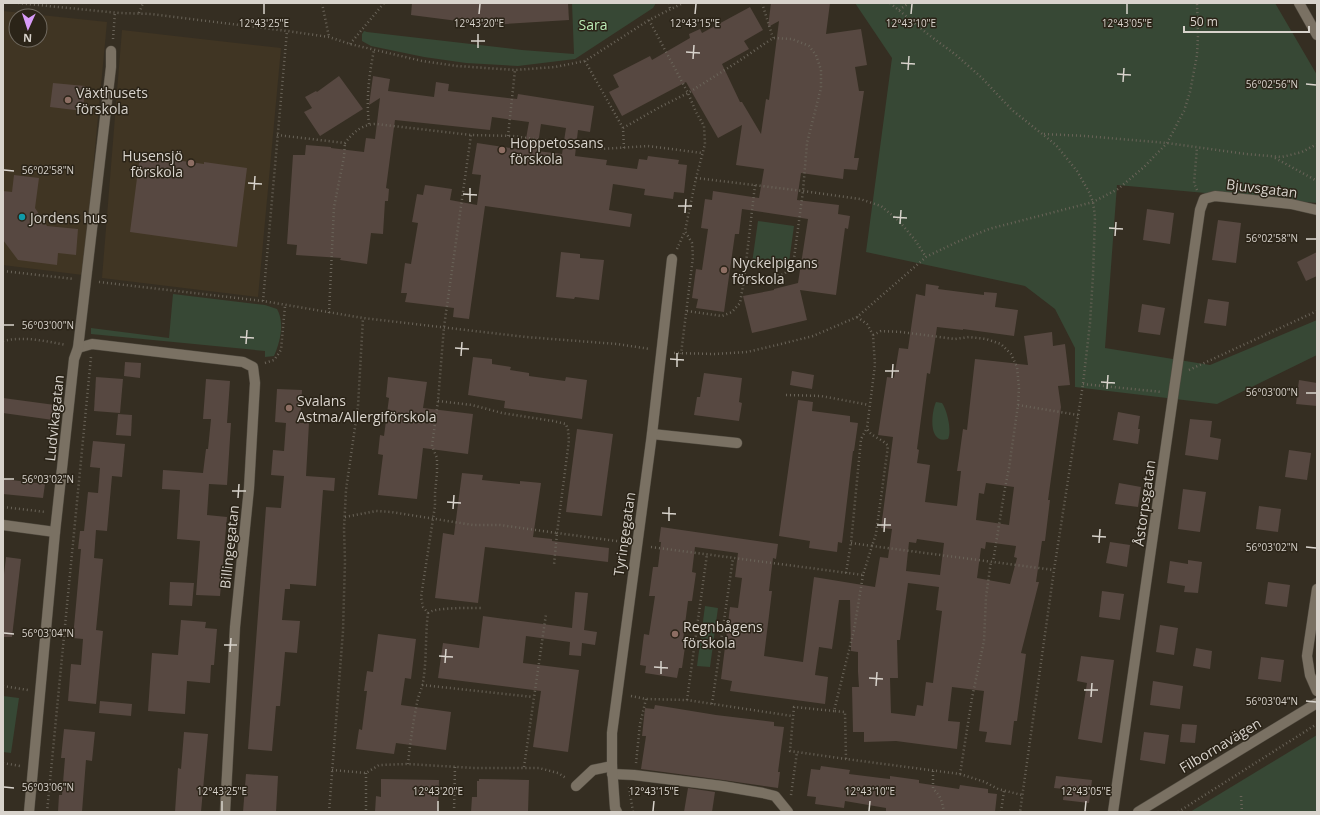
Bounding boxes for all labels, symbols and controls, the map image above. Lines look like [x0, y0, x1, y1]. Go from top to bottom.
north arrow [8, 8, 48, 48]
scale bar [1184, 8, 1309, 34]
text: 50 m [1190, 13, 1218, 30]
park label: Sara [579, 15, 607, 34]
text: 12°43'25"E [239, 16, 289, 30]
text: 12°43'20"E [454, 16, 504, 30]
text: 12°43'15"E [670, 16, 720, 30]
text: 12°43'10"E [886, 16, 936, 30]
text: 12°43'05"E [1102, 16, 1152, 30]
text: N [23, 31, 32, 46]
text: 56°02'56"N [1246, 77, 1298, 91]
place label: Växthusets förskola [76, 83, 148, 118]
marker: Växthusets förskola [63, 95, 73, 105]
place label: Hoppetossans förskola [510, 133, 604, 168]
marker: Hoppetossans förskola [497, 145, 507, 155]
place label: Husensjö förskola [122, 146, 183, 181]
marker: Husensjö förskola [186, 158, 196, 168]
text: 56°02'58"N [22, 163, 74, 177]
street label: Bjuvsgatan [1225, 174, 1299, 202]
place label: Jordens hus [28, 208, 107, 227]
marker: Jordens hus [17, 212, 27, 222]
text: 56°02'58"N [1246, 231, 1298, 245]
place label: Nyckelpigans förskola [732, 253, 818, 288]
marker: Nyckelpigans förskola [719, 265, 729, 275]
text: 56°03'00"N [22, 318, 74, 332]
street label: Ludvikagatan [40, 374, 68, 462]
text: 56°03'00"N [1246, 385, 1298, 399]
place label: Svalans Astma/Allergiförskola [297, 391, 437, 426]
marker: Svalans Astma/Allergiförskola [284, 403, 294, 413]
street label: Åstorpsgatan [1129, 459, 1159, 547]
text: 56°03'02"N [22, 472, 74, 486]
street label: Tyringegatan [609, 491, 639, 577]
street label: Billingegatan [215, 504, 243, 590]
text: 56°03'02"N [1246, 540, 1298, 554]
place label: Regnbågens förskola [683, 617, 763, 652]
text: 56°03'04"N [22, 626, 74, 640]
marker: Regnbågens förskola [670, 629, 680, 639]
text: 56°03'04"N [1246, 694, 1298, 708]
street label: Filbornavägen [1176, 713, 1264, 777]
text: 56°03'06"N [22, 780, 74, 794]
text: 12°43'25"E [197, 784, 247, 798]
text: 12°43'20"E [413, 784, 463, 798]
text: 12°43'15"E [629, 784, 679, 798]
text: 12°43'10"E [845, 784, 895, 798]
text: 12°43'05"E [1061, 784, 1111, 798]

